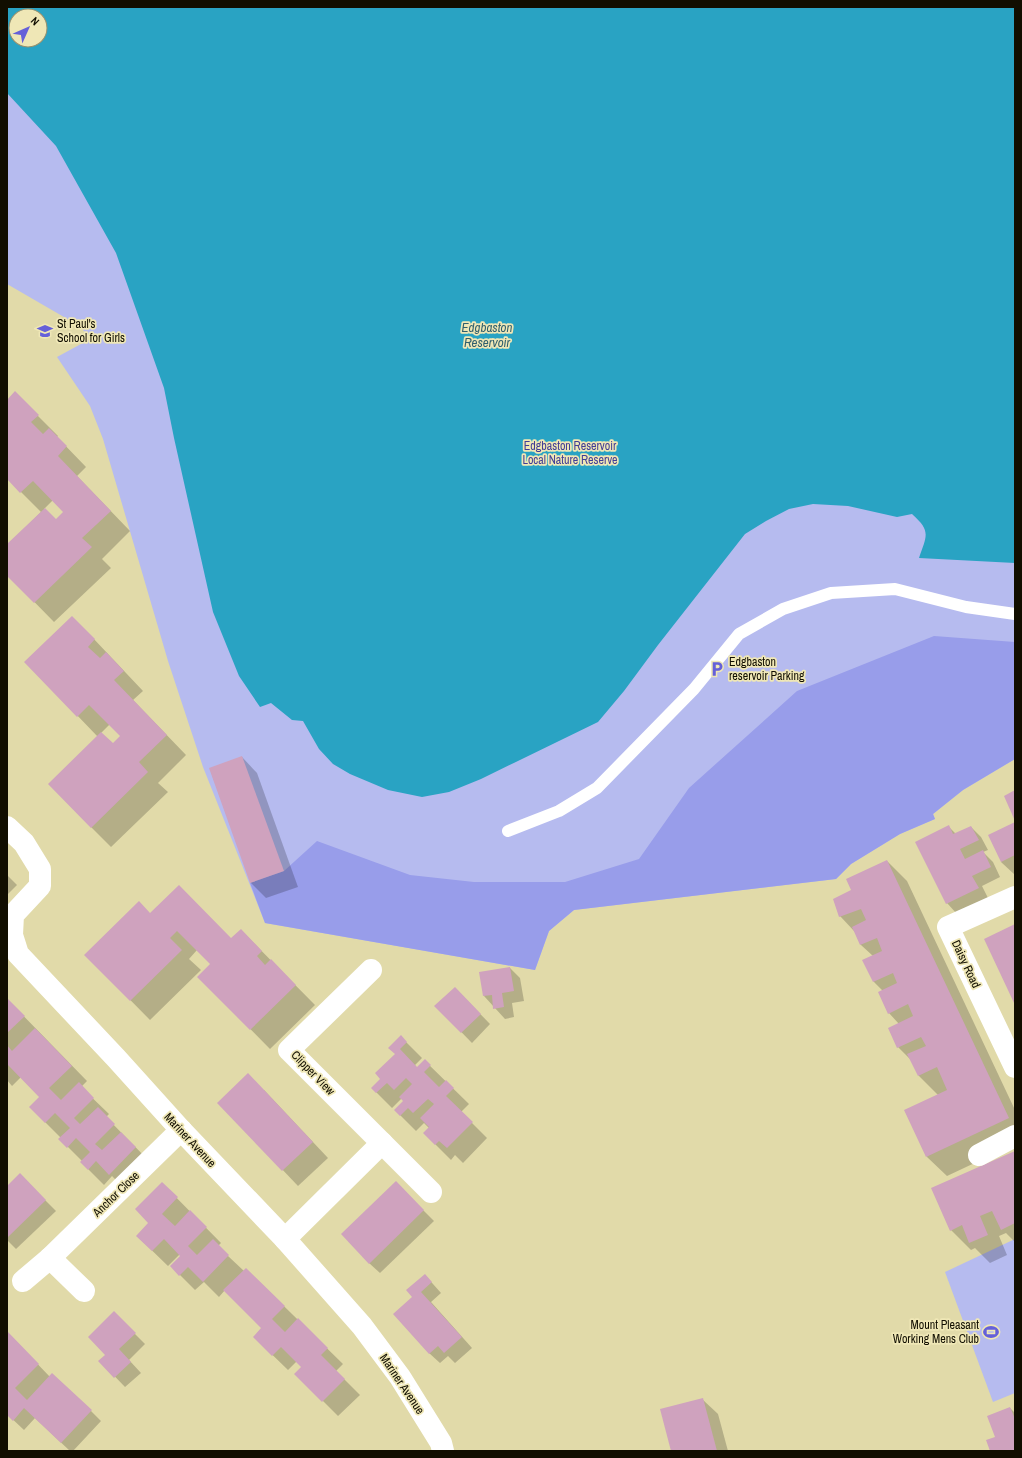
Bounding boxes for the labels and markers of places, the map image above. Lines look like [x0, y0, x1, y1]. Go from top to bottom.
place label: St Paul's School for Girls [57, 316, 125, 346]
school or university icon: St Paul's School for Girls [36, 322, 54, 340]
place label: Edgbaston reservoir Parking [729, 654, 805, 684]
parking icon: Edgbaston reservoir Parking [708, 660, 726, 678]
place label: Mount Pleasant Working Mens Club [893, 1317, 979, 1347]
sports icon: Mount Pleasant Working Mens Club [982, 1323, 1000, 1341]

